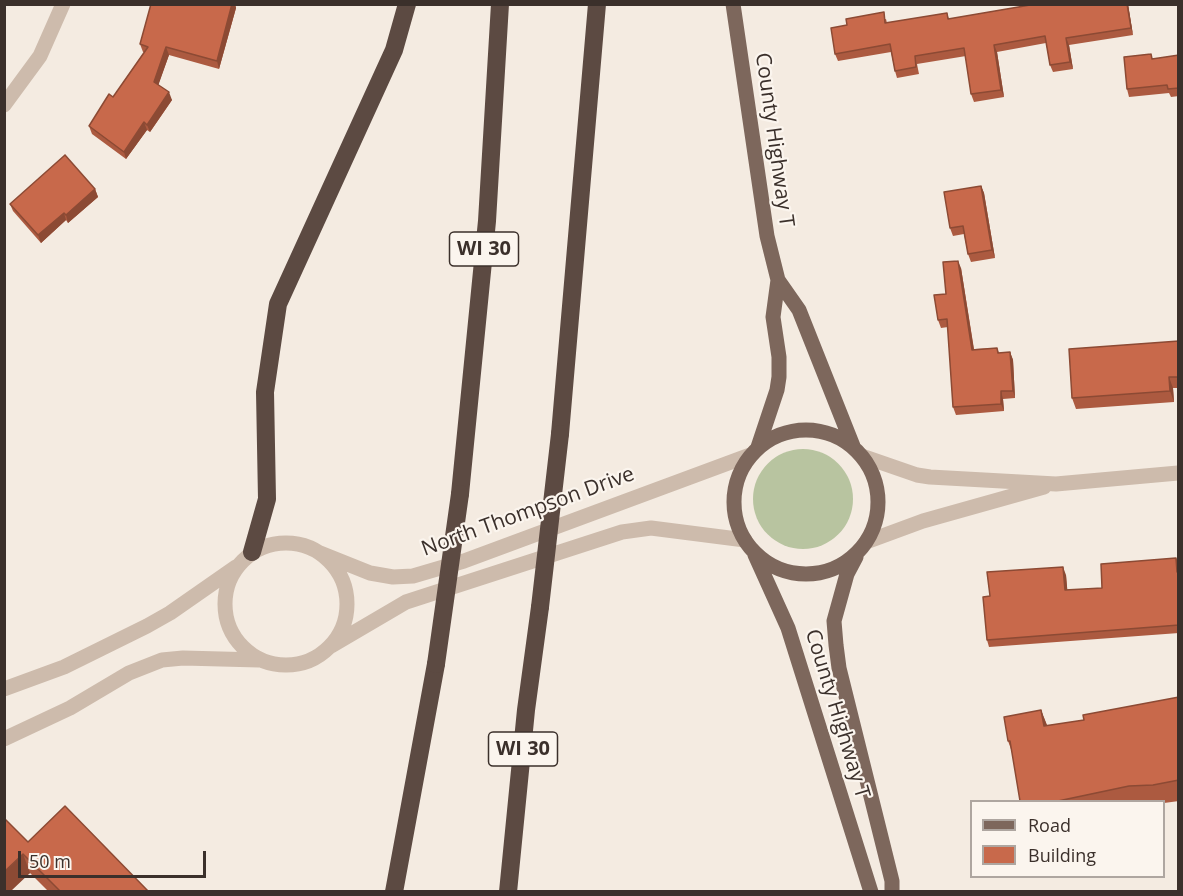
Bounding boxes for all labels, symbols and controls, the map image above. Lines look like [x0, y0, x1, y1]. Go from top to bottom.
street label: County Highway T [749, 51, 799, 229]
road number: WI 30 [450, 232, 518, 266]
street label: North Thompson Drive [418, 462, 638, 562]
street label: County Highway T [799, 626, 875, 802]
road number: WI 30 [488, 732, 558, 766]
legend [970, 800, 1165, 878]
text: Road [1028, 813, 1071, 837]
scale bar [21, 839, 208, 877]
text: Building [1028, 843, 1096, 867]
text: 50 m [29, 849, 71, 873]

